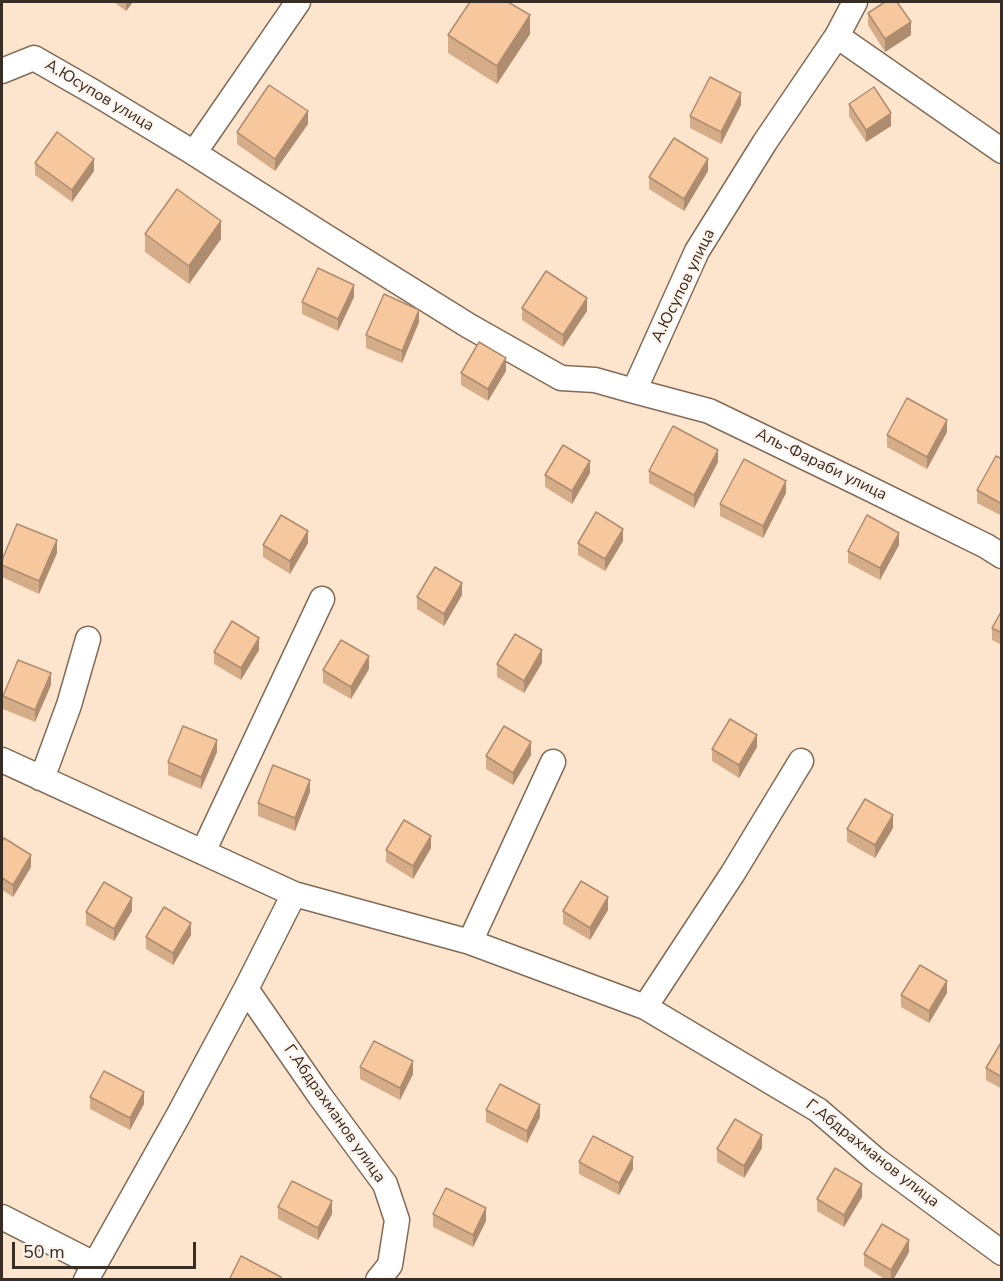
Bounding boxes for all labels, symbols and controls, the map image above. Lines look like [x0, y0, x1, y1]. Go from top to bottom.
street label: А.Юсупов улица [41, 56, 157, 136]
street label: А.Юсупов улица [648, 226, 720, 346]
street label: Аль-Фараби улица [752, 425, 890, 505]
street label: Г.Абдрахманов улица [279, 1041, 389, 1187]
street label: Г.Абдрахманов улица [801, 1096, 943, 1212]
scale bar [15, 1230, 200, 1268]
text: 50 m [23, 1240, 65, 1264]

